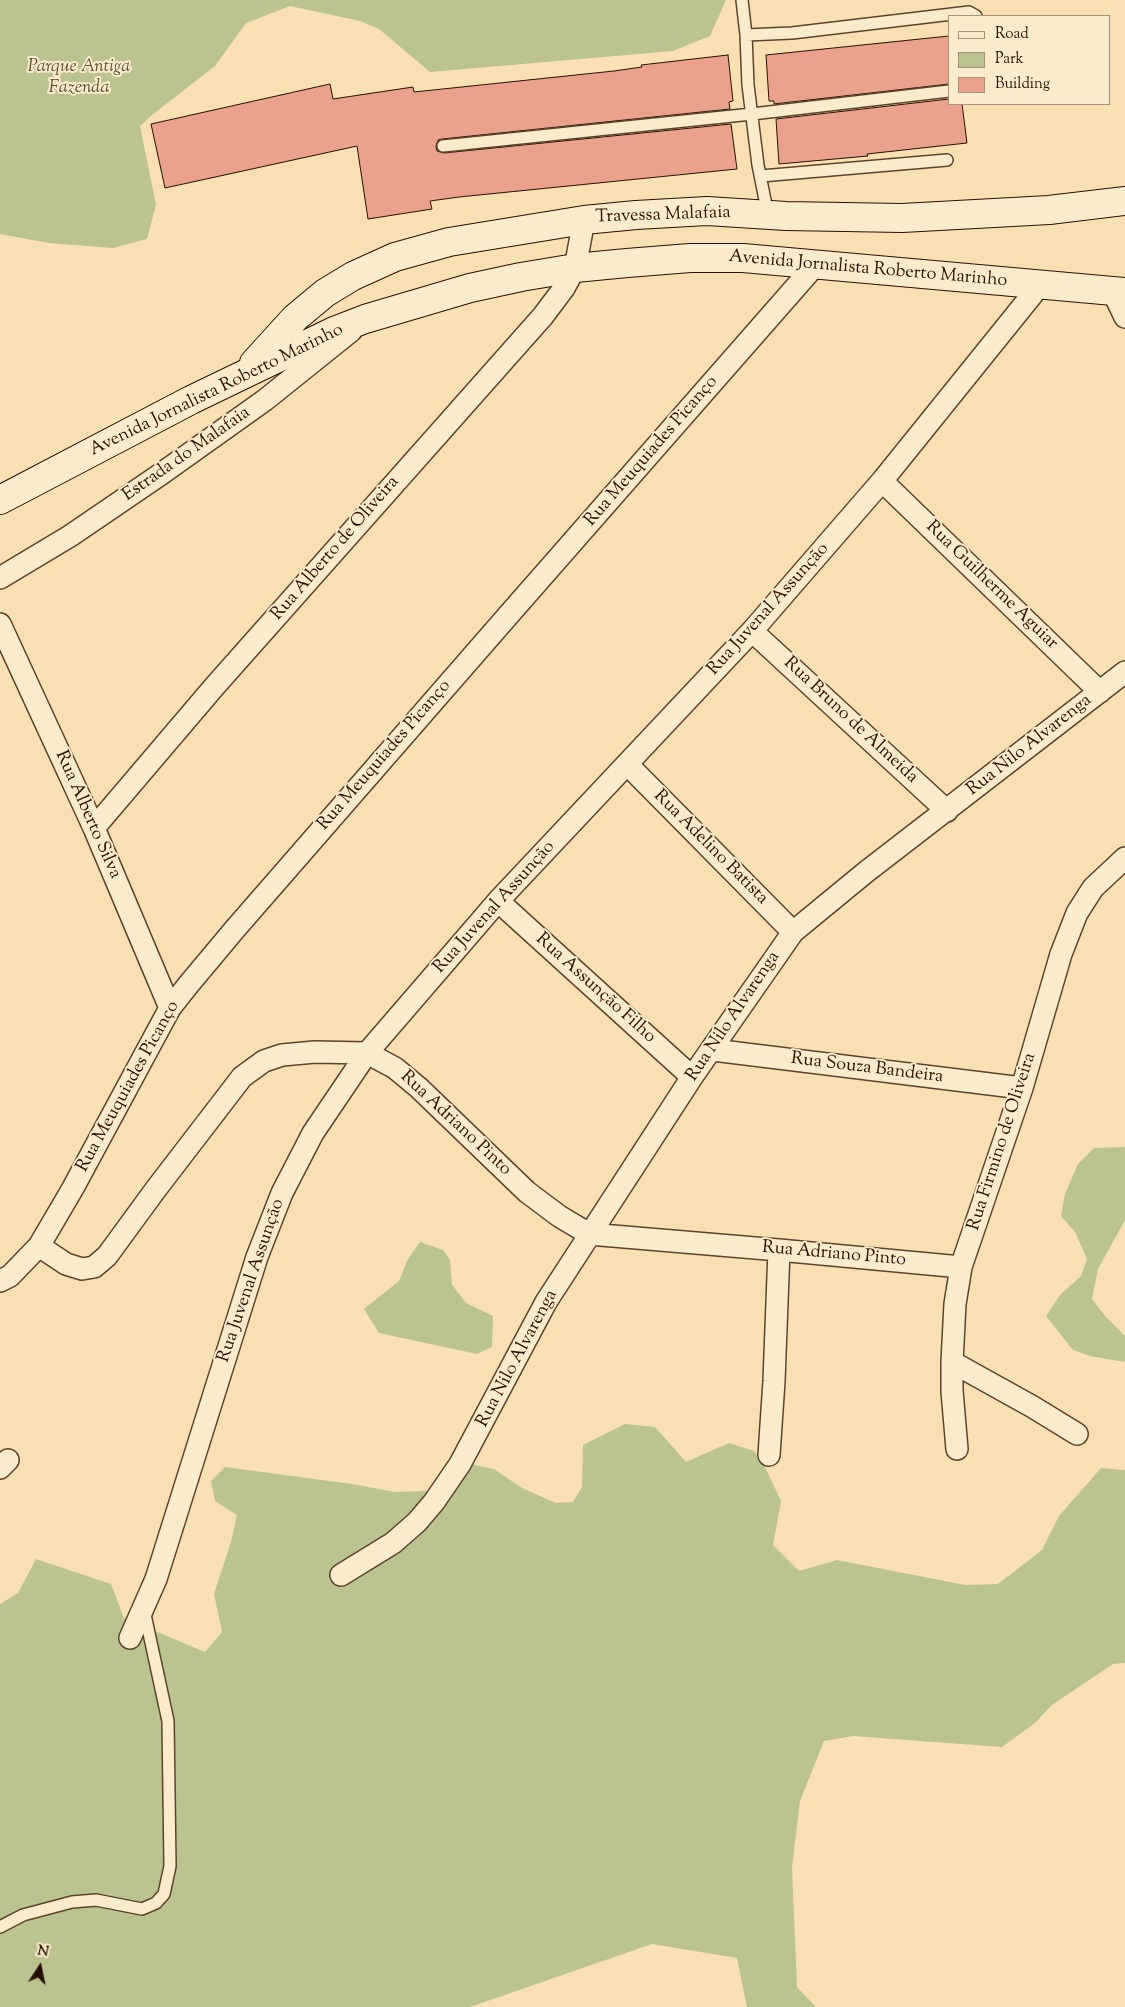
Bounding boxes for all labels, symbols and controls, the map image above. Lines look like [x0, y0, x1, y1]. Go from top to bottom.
legend [948, 15, 1110, 105]
text: Road [995, 24, 1029, 45]
text: Park [995, 49, 1024, 70]
park label: Parque Antiga Fazenda [28, 57, 130, 100]
text: Building [995, 74, 1050, 95]
street label: Travessa Malafaia [595, 203, 731, 229]
street label: Avenida Jornalista Roberto Marinho [728, 247, 1008, 293]
street label: Avenida Jornalista Roberto Marinho [87, 320, 347, 462]
street label: Rua Meuquiades Picanço [581, 372, 723, 532]
street label: Estrada do Malafaia [119, 403, 255, 507]
street label: Rua Alberto de Oliveira [267, 472, 405, 626]
street label: Rua Guilherme Aguiar [920, 517, 1062, 655]
street label: Rua Juvenal Assunção [704, 539, 834, 681]
street label: Rua Bruno de Almeida [778, 653, 922, 789]
street label: Rua Meuquiades Picanço [314, 676, 456, 836]
street label: Rua Nilo Alvarenga [963, 691, 1097, 801]
street label: Rua Alberto Silva [49, 748, 125, 882]
street label: Rua Adelino Batista [648, 786, 772, 910]
street label: Rua Juvenal Assunção [430, 837, 560, 979]
street label: Rua Assunção Filho [530, 929, 660, 1049]
street label: Rua Nilo Alvarenga [682, 948, 786, 1086]
street label: Rua Meuquiades Picanço [73, 998, 185, 1176]
street label: Rua Souza Bandeira [790, 1049, 944, 1089]
street label: Rua Firmino de Oliveira [964, 1050, 1042, 1234]
street label: Rua Adriano Pinto [395, 1067, 515, 1181]
street label: Rua Juvenal Assunção [214, 1197, 290, 1365]
street label: Rua Adriano Pinto [761, 1238, 907, 1272]
street label: Rua Nilo Alvarenga [473, 1287, 563, 1431]
text: N [35, 1941, 50, 1963]
north arrow [15, 1942, 65, 1992]

